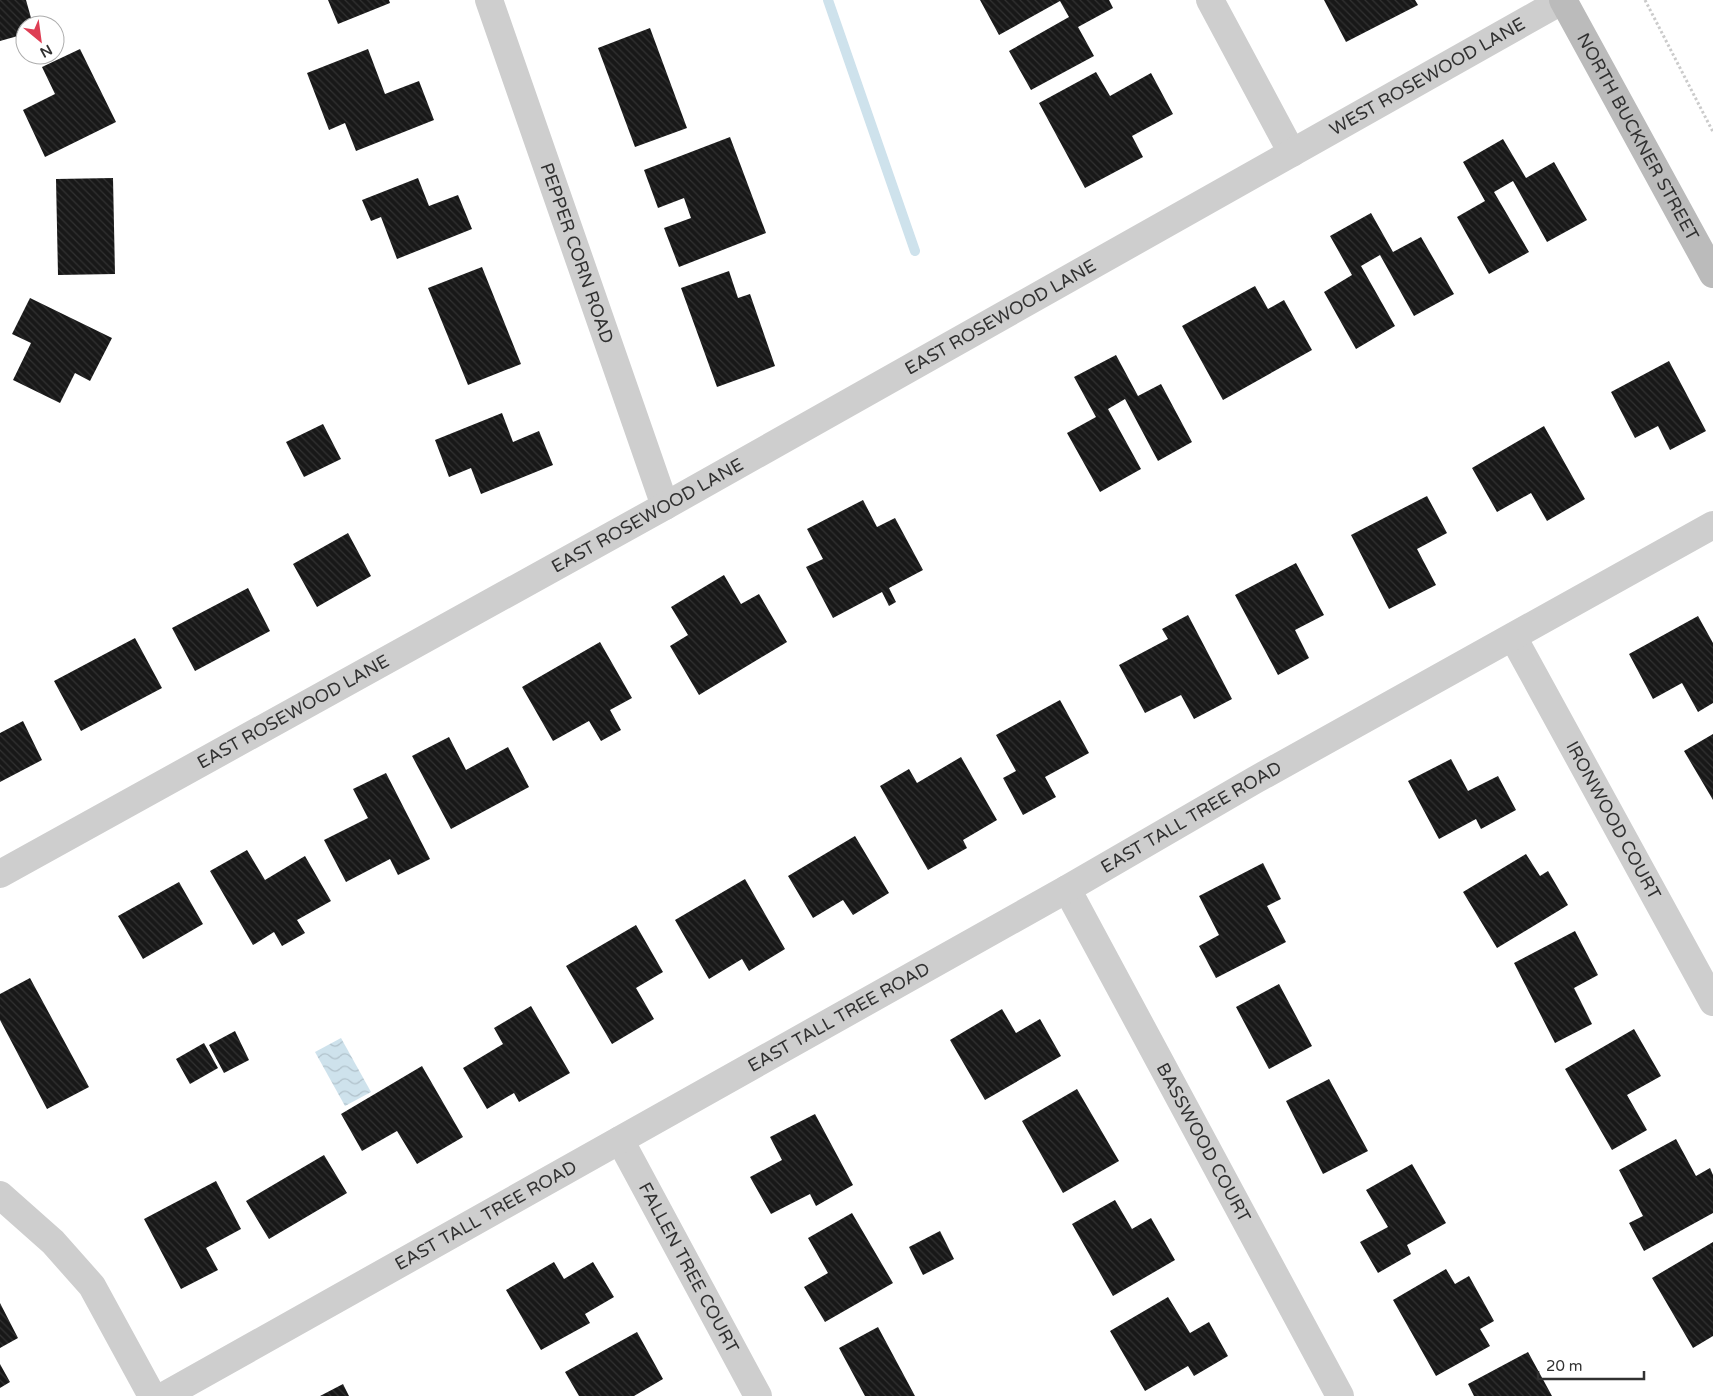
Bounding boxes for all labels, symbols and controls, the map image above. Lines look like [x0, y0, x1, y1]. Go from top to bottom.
street label: WEST ROSEWOOD LANE [1326, 13, 1529, 140]
north arrow [15, 15, 65, 65]
street label: NORTH BUCKNER STREET [1572, 29, 1704, 245]
text: N [37, 41, 55, 61]
street label: PEPPER CORN ROAD [535, 160, 619, 346]
street label: EAST ROSEWOOD LANE [901, 254, 1100, 380]
street label: EAST ROSEWOOD LANE [548, 453, 747, 578]
street label: EAST ROSEWOOD LANE [193, 650, 393, 774]
street label: IRONWOOD COURT [1561, 737, 1666, 903]
street label: EAST TALL TREE ROAD [1097, 756, 1285, 878]
street label: EAST TALL TREE ROAD [744, 957, 934, 1077]
street label: BASSWOOD COURT [1152, 1059, 1255, 1226]
street label: EAST TALL TREE ROAD [391, 1155, 581, 1275]
street label: FALLEN TREE COURT [634, 1179, 744, 1357]
scale bar [1538, 1348, 1644, 1380]
text: 20 m [1546, 1357, 1583, 1375]

